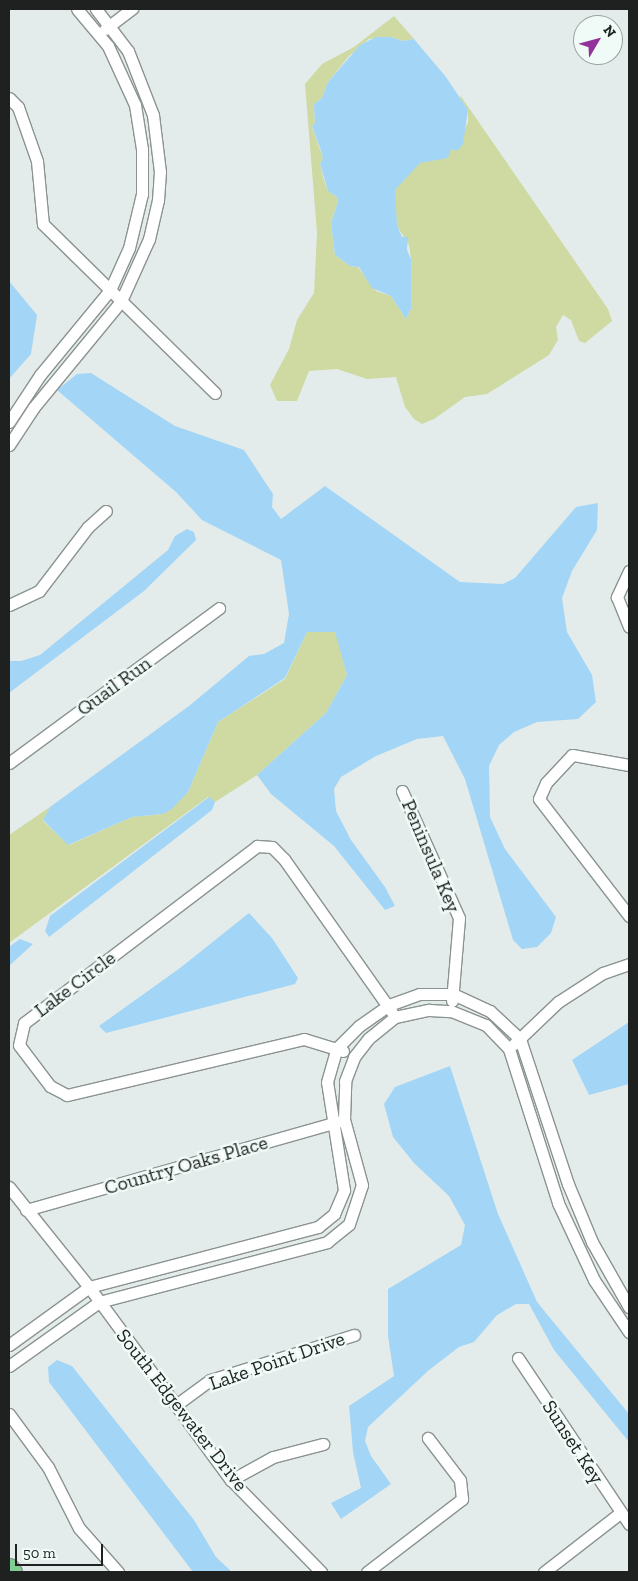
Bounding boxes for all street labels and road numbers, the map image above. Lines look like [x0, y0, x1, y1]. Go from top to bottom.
street label: Quail Run [72, 651, 156, 721]
street label: Peninsula Key [396, 796, 466, 916]
street label: Lake Circle [30, 946, 120, 1022]
street label: Country Oaks Place [101, 1130, 271, 1200]
street label: South Edgewater Drive [111, 1324, 253, 1496]
street label: Lake Point Drive [206, 1327, 348, 1395]
street label: Sunset Key [537, 1396, 609, 1488]

